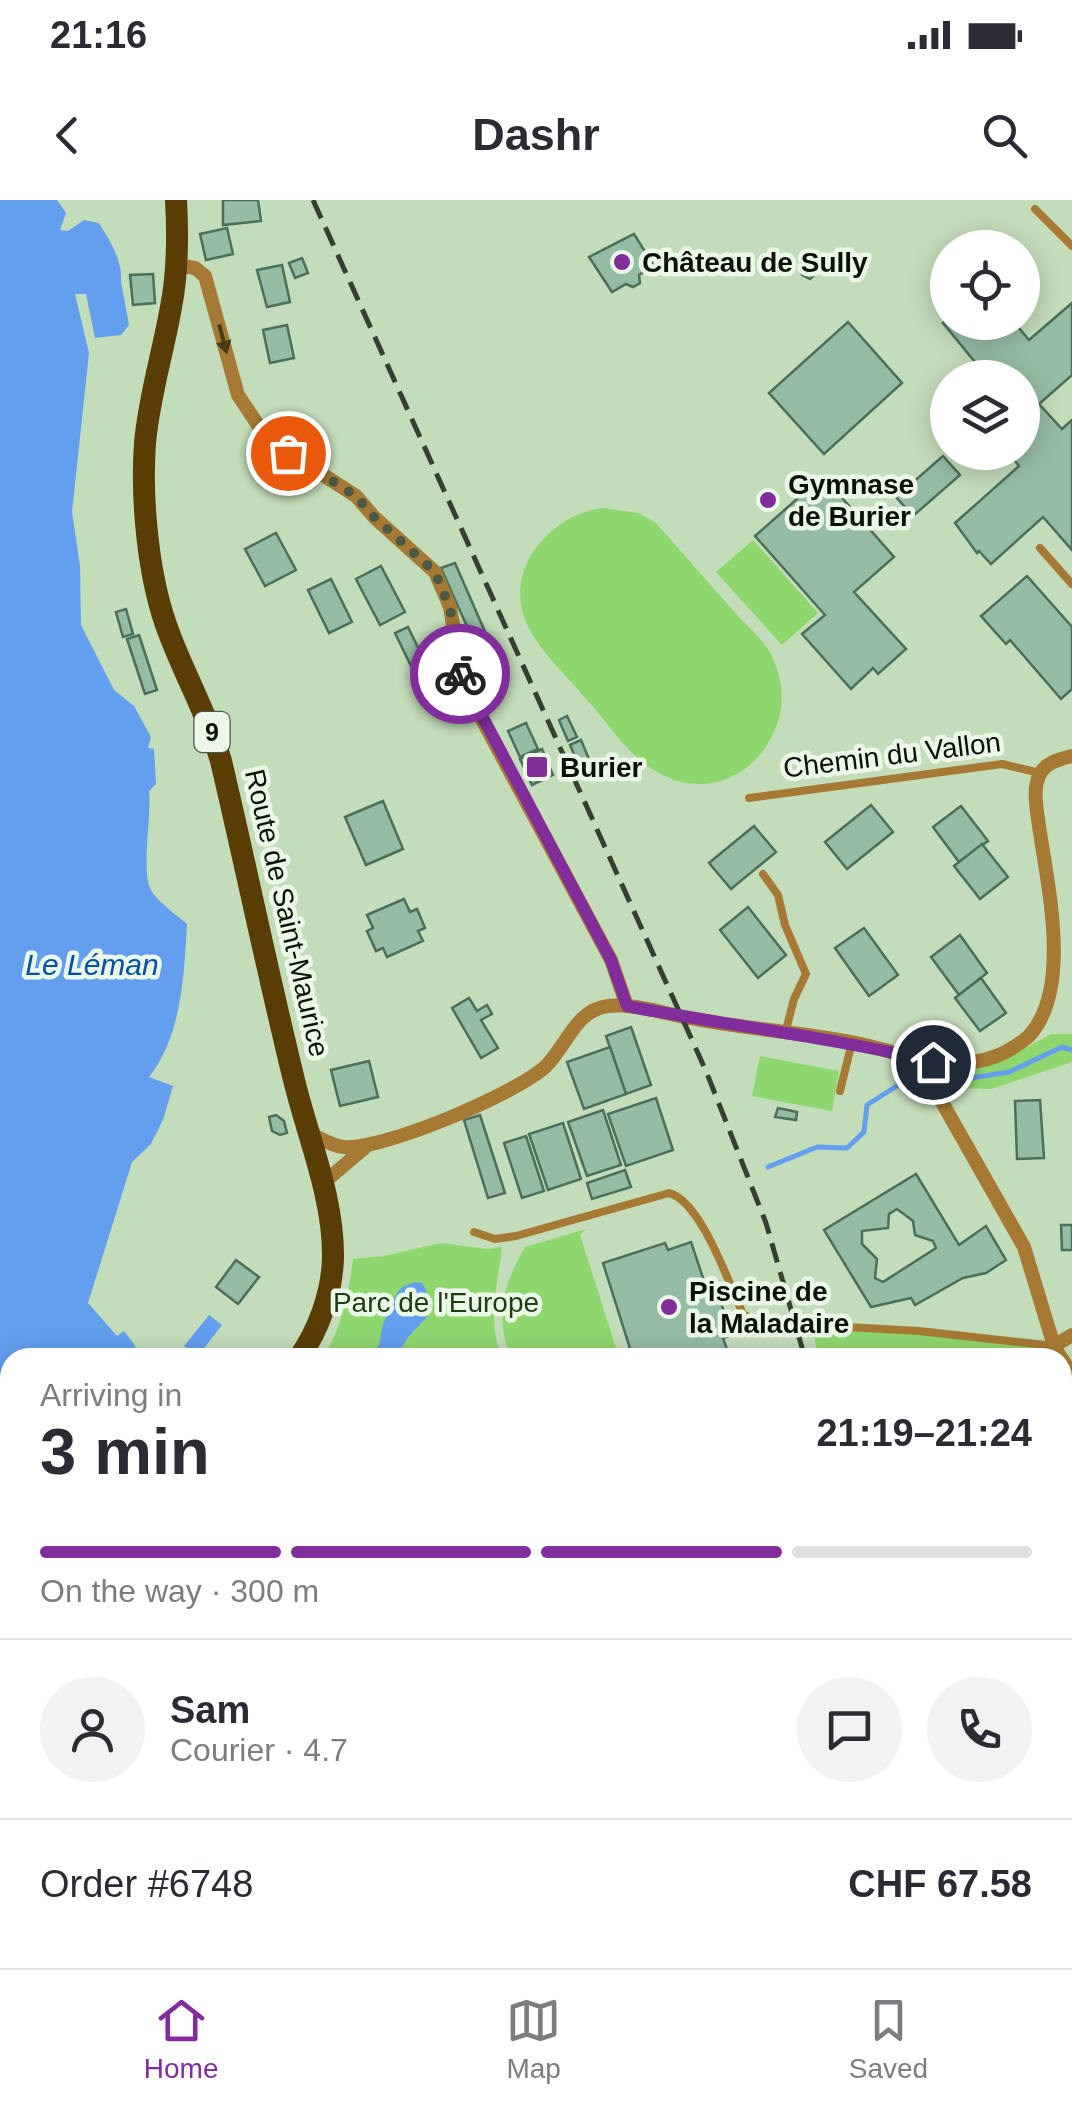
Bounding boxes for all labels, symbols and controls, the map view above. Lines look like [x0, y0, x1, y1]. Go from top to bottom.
text: 21:16 [50, 14, 147, 56]
icon: back [40, 108, 95, 163]
icon: search [977, 108, 1032, 163]
text: Dashr [472, 109, 600, 160]
map controls [930, 230, 1040, 470]
button: locate [930, 230, 1040, 340]
place label: Château de Sully [642, 247, 868, 278]
marker: Château de Sully [611, 251, 633, 273]
one-way arrow [216, 324, 232, 355]
button: layers [930, 360, 1040, 470]
pin [246, 411, 331, 496]
icon: bag [261, 426, 316, 481]
place label: Gymnase de Burier [788, 469, 914, 532]
marker: Gymnase de Burier [757, 489, 779, 511]
courier [410, 624, 510, 724]
icon: bike [433, 647, 488, 702]
road number: 9 [194, 712, 230, 752]
street label: Chemin du Vallon [781, 726, 1003, 784]
place label: Burier [560, 752, 643, 783]
marker: Burier [524, 754, 550, 780]
street label: Route de Saint-Maurice [239, 766, 335, 1060]
water label: Le Léman [25, 948, 159, 981]
pin [891, 1020, 976, 1105]
icon: home [906, 1035, 961, 1090]
place label: Piscine de la Maladaire [689, 1276, 849, 1339]
park label: Parc de l'Europe [333, 1287, 539, 1318]
marker: Piscine de la Maladaire [658, 1296, 680, 1318]
text: Arriving in [40, 1377, 182, 1413]
text: 21:19–21:24 [816, 1412, 1032, 1454]
text: 3 min [40, 1415, 210, 1488]
text: On the way · 300 m [40, 1573, 319, 1609]
button: person [40, 1677, 145, 1782]
button: chat [797, 1677, 902, 1782]
button: phone [927, 1677, 1032, 1782]
text: Sam [170, 1689, 250, 1731]
text: Courier · 4.7 [170, 1732, 348, 1768]
text: Order #6748 [40, 1863, 253, 1905]
text: CHF 67.58 [848, 1863, 1032, 1905]
tab: Home [144, 1993, 219, 2085]
tab: Map [506, 1993, 561, 2085]
tab: Saved [849, 1993, 928, 2085]

